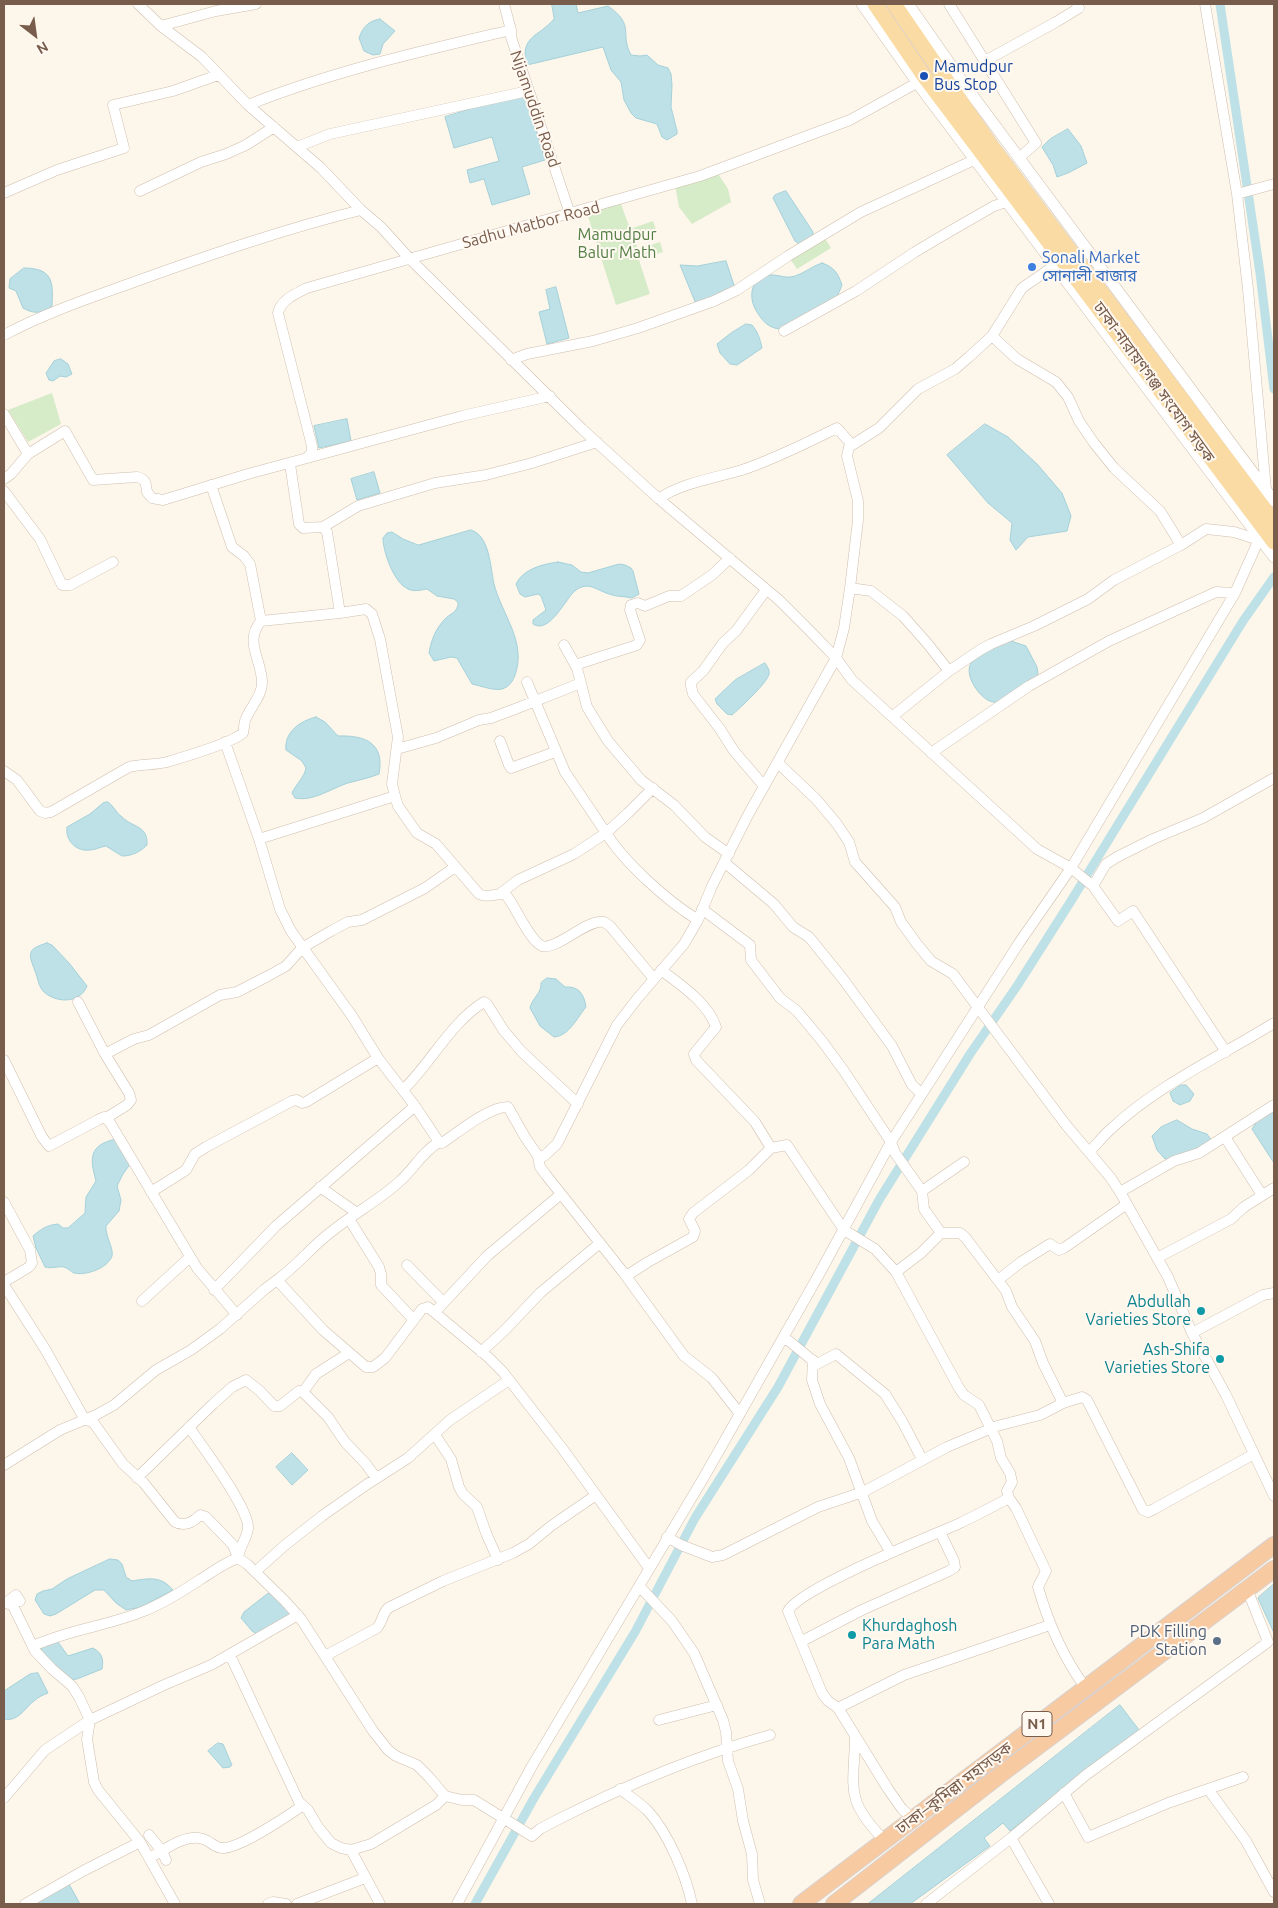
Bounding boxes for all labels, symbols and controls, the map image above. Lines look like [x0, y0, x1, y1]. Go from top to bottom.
north arrow [10, 10, 60, 60]
text: N [34, 38, 51, 58]
street label: Nijamuddin Road [506, 48, 564, 170]
place label: Mamudpur Bus Stop [934, 57, 1013, 95]
marker: Mamudpur Bus Stop [918, 70, 930, 82]
street label: Sadhu Matbor Road [460, 197, 602, 253]
park label: Mamudpur Balur Math [578, 225, 656, 263]
place label: Sonali Market সোনালী বাজার [1042, 248, 1140, 286]
marker: Sonali Market সোনালী বাজার [1026, 261, 1038, 273]
street label: ঢাকা-নারায়ণগঞ্জ সংযোগ সড়ক [1089, 298, 1219, 466]
place label: Abdullah Varieties Store [1086, 1292, 1191, 1330]
marker: Abdullah Varieties Store [1195, 1305, 1207, 1317]
place label: Ash-Shifa Varieties Store [1105, 1340, 1210, 1378]
marker: Ash-Shifa Varieties Store [1214, 1353, 1226, 1365]
place label: Khurdaghosh Para Math [862, 1616, 957, 1654]
place label: PDK Filling Station [1130, 1622, 1207, 1660]
marker: Khurdaghosh Para Math [846, 1629, 858, 1641]
marker: PDK Filling Station [1211, 1635, 1223, 1647]
road number: N1 [1022, 1712, 1052, 1736]
street label: ঢাকা–কুমিল্লা মহাসড়ক [892, 1738, 1016, 1838]

